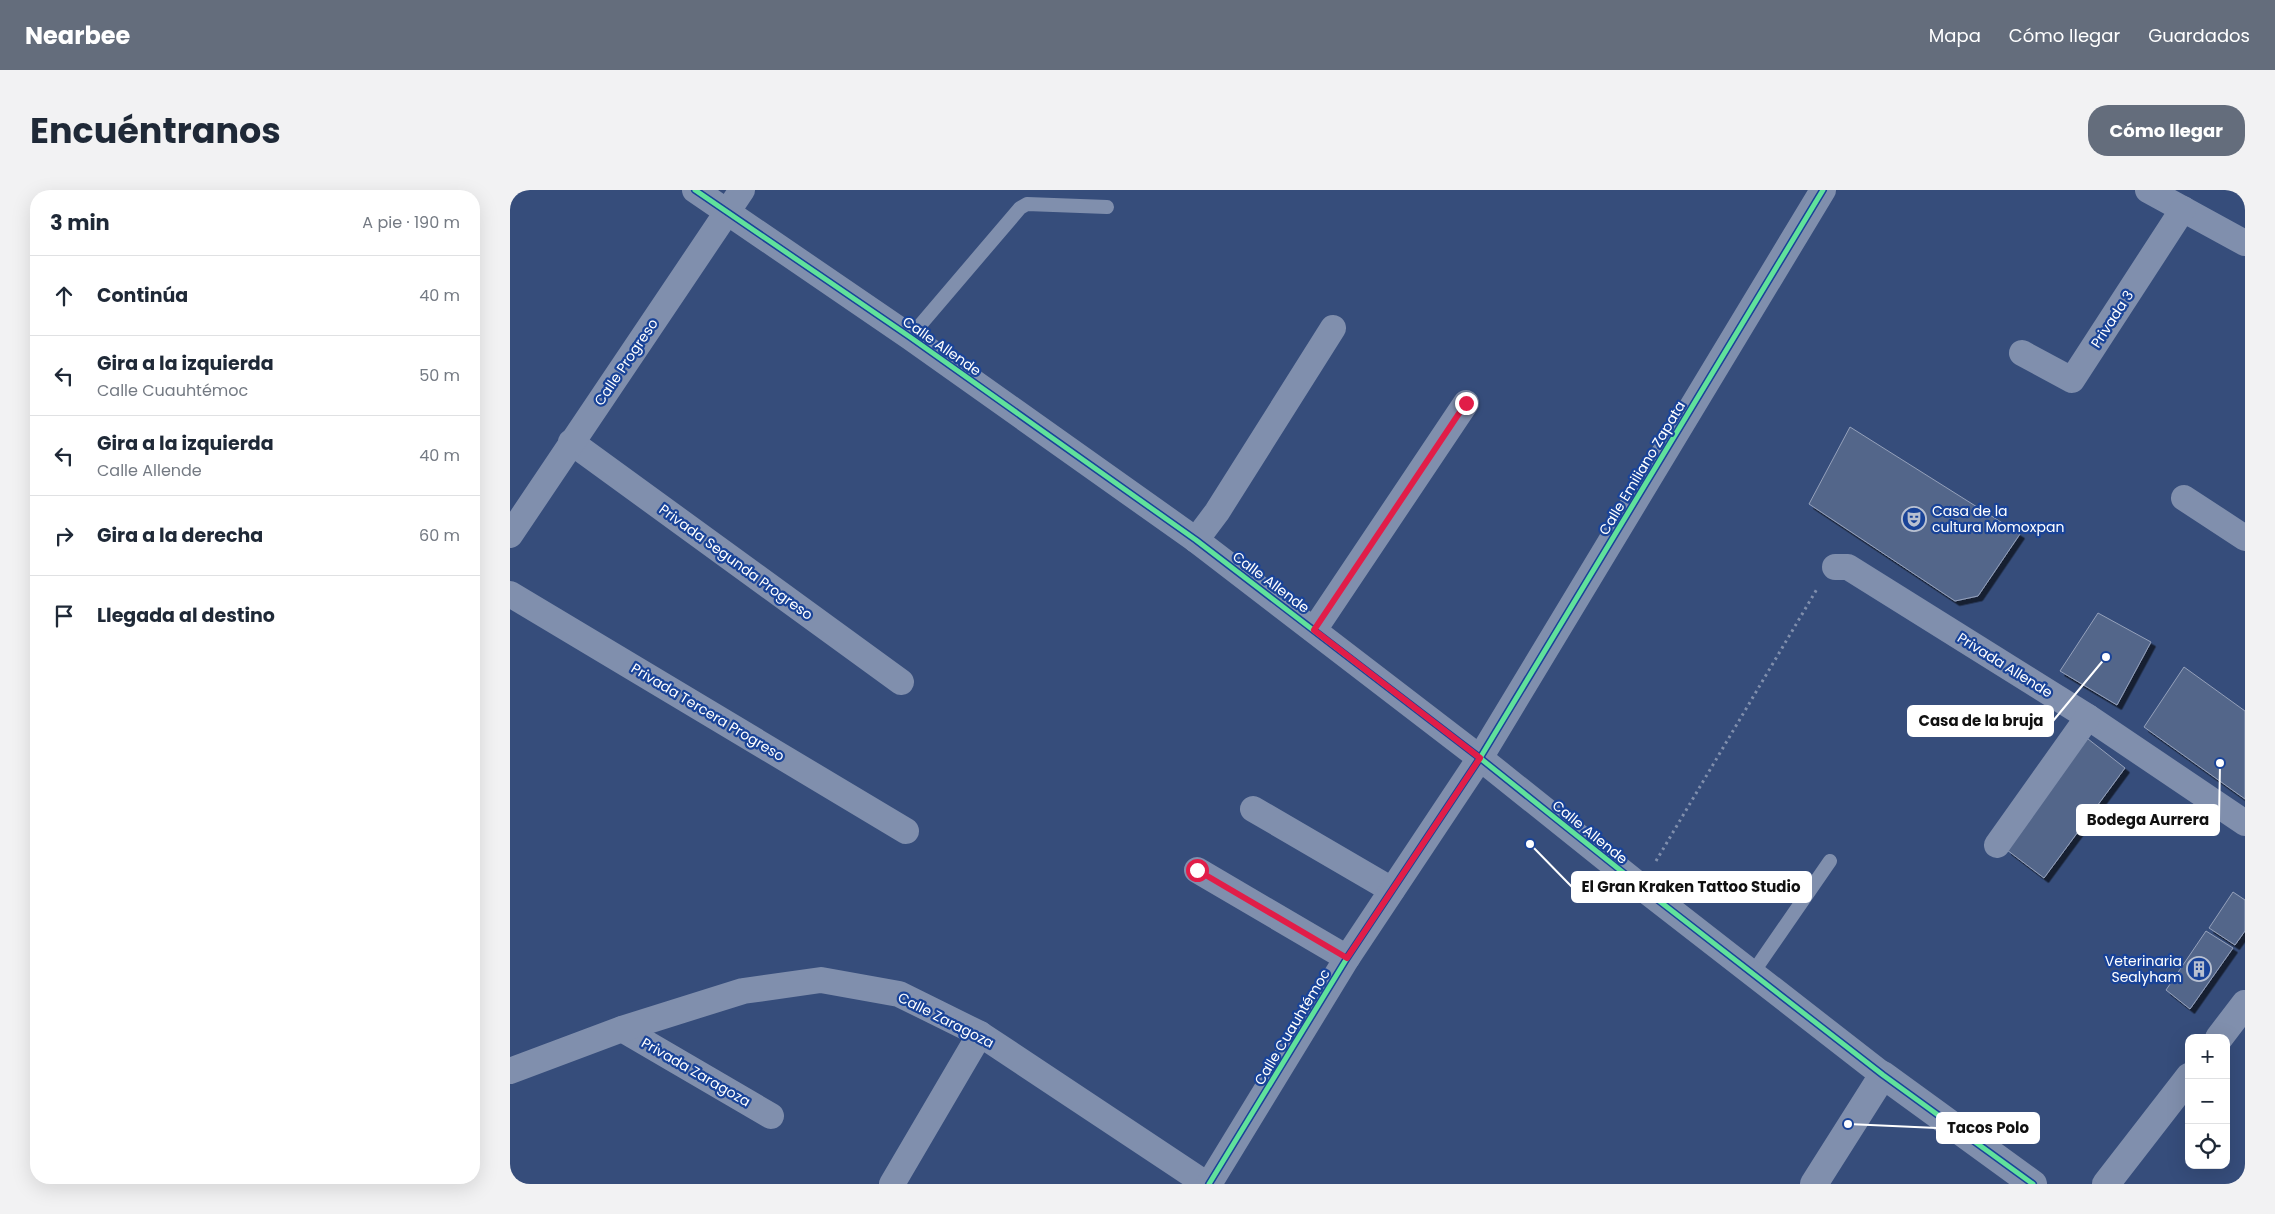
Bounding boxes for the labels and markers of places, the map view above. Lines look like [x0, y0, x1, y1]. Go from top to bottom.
place label: Casa de la cultura Momoxpan [1932, 501, 2064, 537]
theatre icon: Casa de la cultura Momoxpan [1901, 506, 1927, 532]
callout: Casa de la bruja [1908, 706, 2053, 736]
callout: Bodega Aurrera [2077, 805, 2219, 835]
callout: El Gran Kraken Tattoo Studio [1572, 872, 1811, 902]
place label: Veterinaria Sealyham [2105, 951, 2182, 987]
building icon: Veterinaria Sealyham [2186, 956, 2212, 982]
callout: Tacos Polo [1937, 1113, 2039, 1143]

